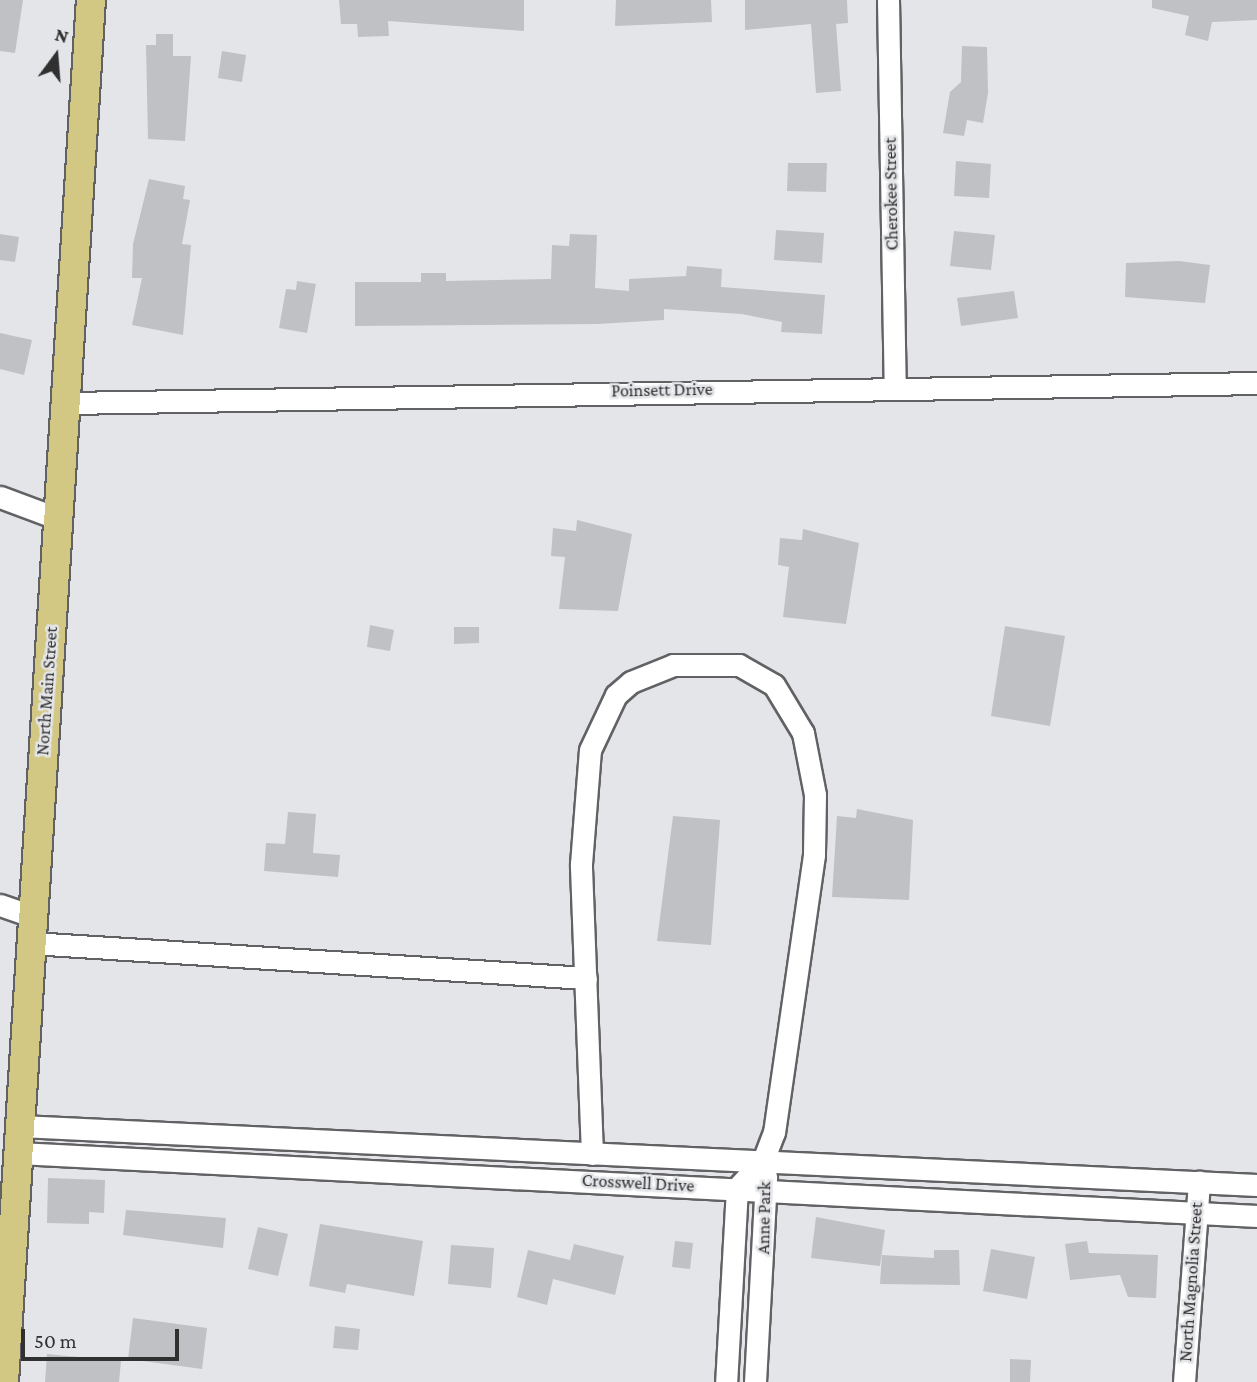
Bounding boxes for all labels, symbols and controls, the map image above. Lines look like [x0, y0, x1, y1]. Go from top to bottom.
north arrow [21, 21, 91, 91]
text: N [53, 23, 71, 47]
street label: Cherokee Street [879, 137, 903, 251]
street label: Poinsett Drive [611, 378, 713, 402]
street label: North Main Street [32, 626, 62, 756]
street label: Crosswell Drive [581, 1169, 695, 1197]
street label: Anne Park [753, 1181, 775, 1255]
street label: North Magnolia Street [1175, 1201, 1207, 1363]
scale bar [24, 1316, 182, 1360]
text: 50 m [34, 1329, 77, 1353]

